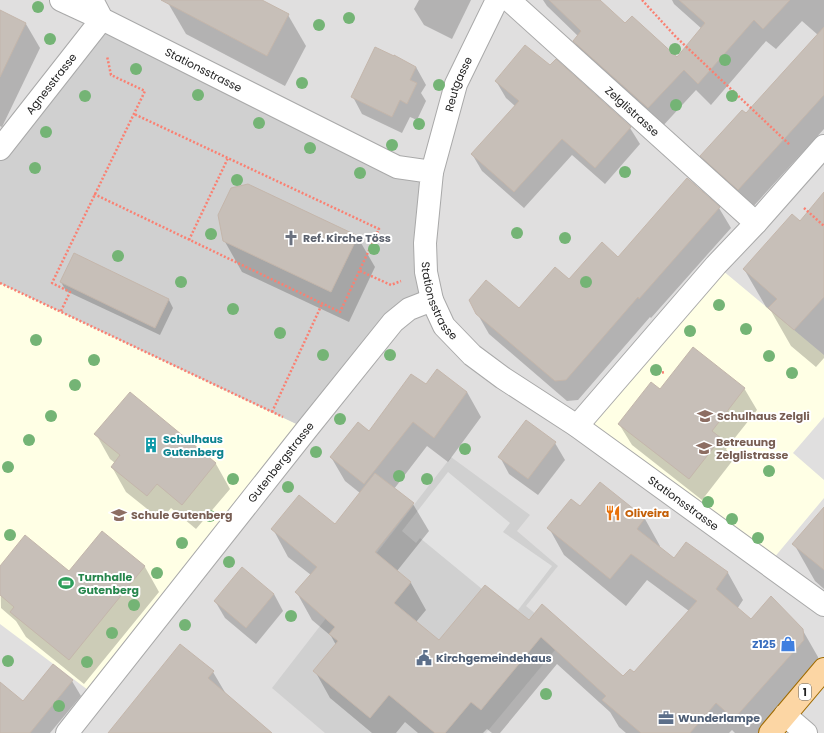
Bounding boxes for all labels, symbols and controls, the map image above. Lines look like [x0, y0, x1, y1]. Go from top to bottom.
street label: Stationsstrasse [162, 44, 245, 96]
street label: Agnesstrasse [22, 49, 81, 118]
street label: Reutgasse [441, 54, 476, 113]
street label: Zelglistrasse [602, 83, 663, 140]
church icon: Ref. Kirche Töss [282, 229, 300, 247]
place label: Ref. Kirche Töss [303, 230, 391, 246]
street label: Stationsstrasse [418, 261, 461, 344]
school or university icon: Schulhaus Zelgli [696, 407, 714, 425]
place label: Schulhaus Zelgli [717, 408, 810, 424]
street label: Gutenbergstrasse [244, 418, 318, 506]
place label: Schulhaus Gutenberg [163, 431, 224, 460]
place label: Betreuung Zelglistrasse [716, 434, 789, 463]
building icon: Schulhaus Gutenberg [142, 436, 160, 454]
school or university icon: Betreuung Zelglistrasse [695, 439, 713, 457]
street label: Stationsstrasse [645, 472, 722, 534]
restaurant icon: Oliveira [604, 504, 622, 522]
place label: Oliveira [625, 505, 669, 521]
school or university icon: Schule Gutenberg [110, 506, 128, 524]
place label: Schule Gutenberg [131, 507, 232, 523]
place label: Turnhalle Gutenberg [78, 569, 139, 598]
sports icon: Turnhalle Gutenberg [57, 574, 75, 592]
shop icon: Z125 [779, 635, 797, 653]
place label: Z125 [752, 636, 776, 652]
public building icon: Kirchgemeindehaus [415, 649, 433, 667]
place label: Kirchgemeindehaus [436, 650, 552, 666]
road number: 1 [799, 684, 811, 700]
office icon: Wunderlampe [657, 709, 675, 727]
place label: Wunderlampe [678, 710, 760, 726]

